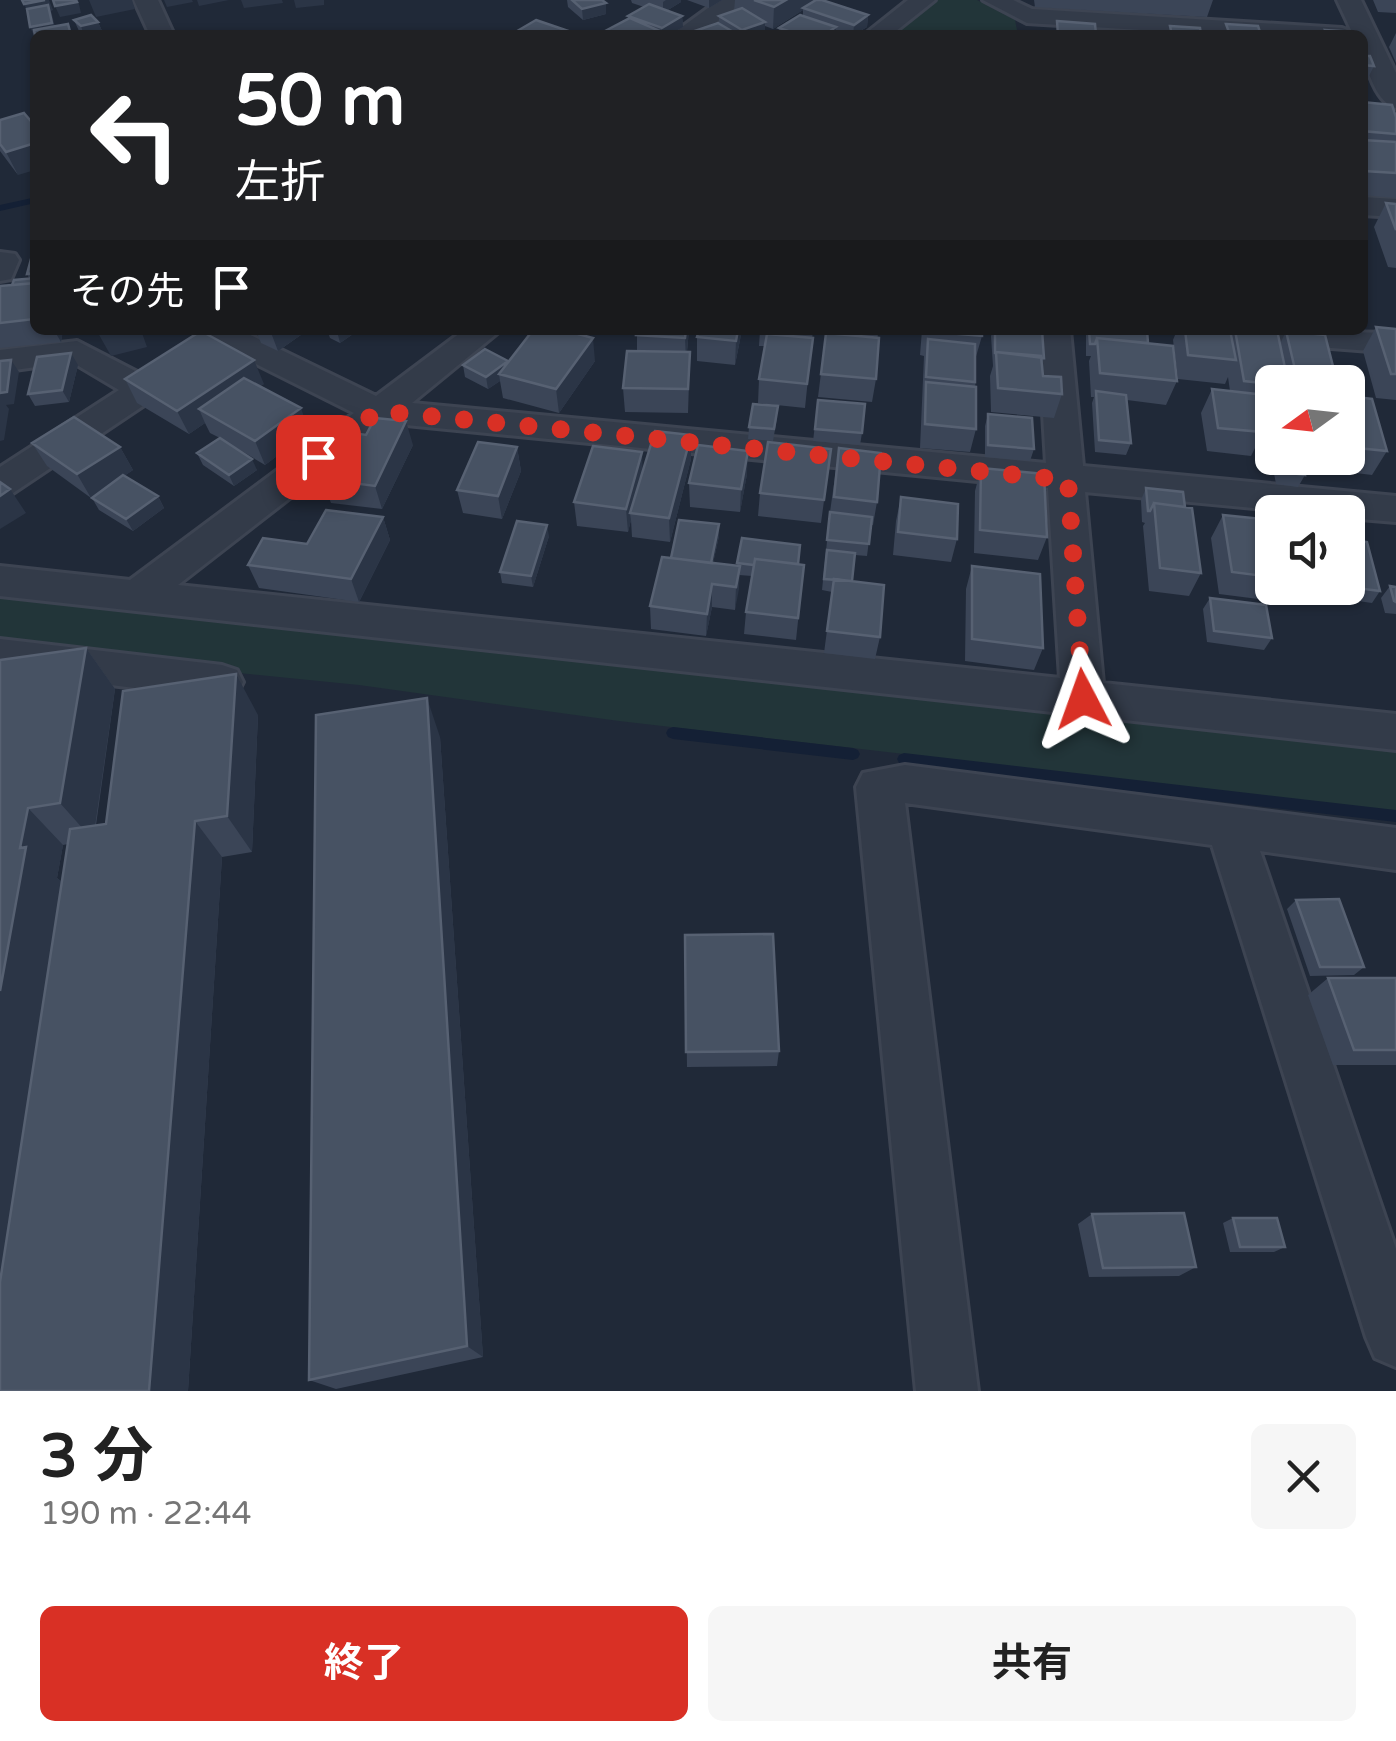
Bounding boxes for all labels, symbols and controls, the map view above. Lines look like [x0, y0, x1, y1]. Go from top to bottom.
text: 50 m [235, 60, 405, 144]
icon: left [70, 70, 200, 200]
text: 左折 [235, 156, 325, 210]
icon: arrive [204, 260, 259, 315]
text: その先 [70, 269, 184, 315]
north arrow [1255, 365, 1365, 475]
map controls [1255, 365, 1365, 605]
pin [276, 415, 361, 500]
icon: arrive [291, 430, 346, 485]
button: sound [1255, 495, 1365, 605]
position arrow [1031, 647, 1135, 751]
text: 3 分 [40, 1421, 153, 1493]
button: close [1251, 1424, 1356, 1529]
text: 190 m · 22:44 [40, 1495, 252, 1533]
button: 終了 [40, 1606, 688, 1721]
button: 共有 [708, 1606, 1356, 1721]

